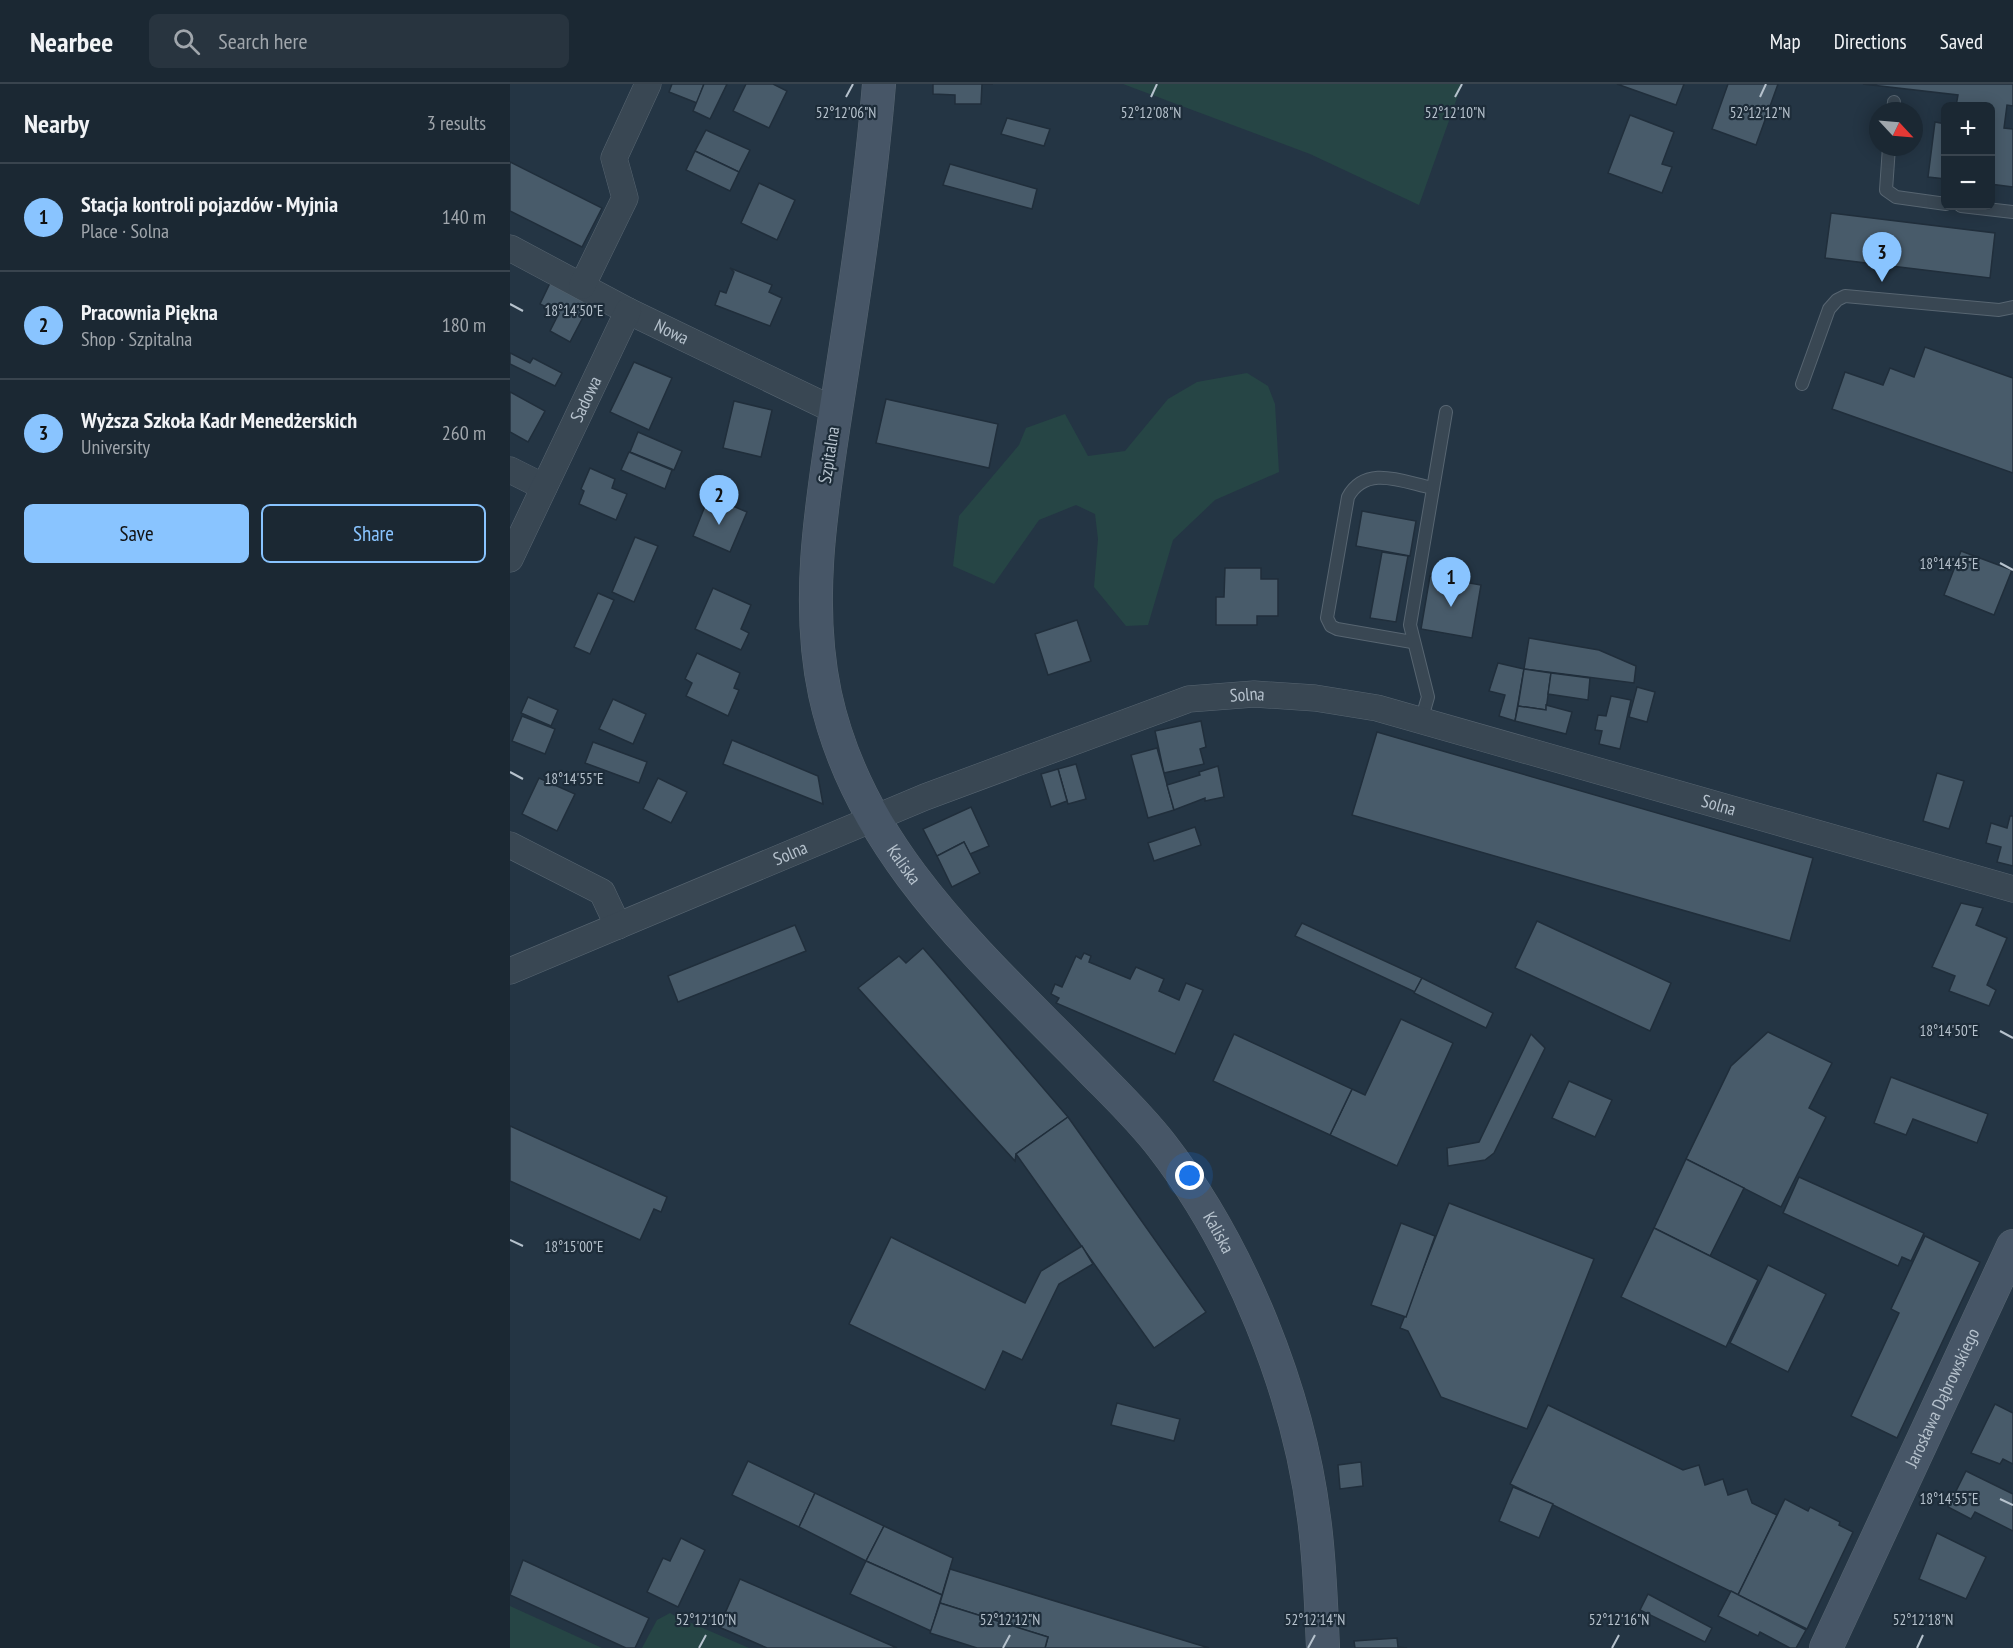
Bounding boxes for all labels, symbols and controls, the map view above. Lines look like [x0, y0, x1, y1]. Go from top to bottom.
search box [149, 14, 569, 68]
text: Nearbee [30, 23, 113, 60]
icon: search [170, 25, 203, 58]
text: Search here [218, 27, 308, 55]
text: Map [1770, 28, 1801, 55]
text: Directions [1834, 28, 1907, 55]
text: Saved [1940, 28, 1983, 55]
north arrow [1869, 102, 1923, 156]
map controls [1941, 102, 1995, 210]
button: + [1941, 102, 1995, 156]
text: 52°12'06"N [816, 103, 876, 122]
text: 52°12'08"N [1121, 103, 1181, 122]
text: 52°12'10"N [1425, 103, 1485, 122]
text: 52°12'12"N [1730, 103, 1790, 122]
text: Nearby [24, 107, 89, 140]
text: 3 results [427, 110, 486, 136]
button: − [1941, 156, 1995, 210]
text: Stacja kontroli pojazdów - Myjnia [81, 190, 338, 218]
text: 1 [39, 204, 48, 230]
text: 140 m [442, 204, 486, 230]
text: Place · Solna [81, 218, 169, 244]
pin: 3 [1862, 232, 1902, 282]
text: Pracownia Piękna [81, 298, 218, 326]
text: 18°14'50"E [544, 301, 604, 320]
text: 2 [39, 312, 48, 338]
text: 180 m [442, 312, 486, 338]
street label: Nowa [651, 313, 693, 349]
text: Shop · Szpitalna [81, 326, 192, 352]
street label: Sadowa [565, 372, 606, 426]
text: Wyższa Szkoła Kadr Menedżerskich [81, 406, 357, 434]
text: 3 [39, 420, 48, 446]
text: 260 m [442, 420, 486, 446]
street label: Szpitalna [813, 425, 844, 485]
text: University [81, 434, 150, 460]
pin: 2 [700, 476, 738, 525]
button: Save [24, 504, 249, 563]
button: Share [261, 504, 486, 563]
text: 18°14'45"E [1919, 554, 1979, 573]
pin: 1 [1432, 558, 1470, 607]
street label: Solna [1229, 682, 1265, 707]
text: 18°14'55"E [544, 769, 604, 788]
street label: Solna [1699, 789, 1739, 821]
street label: Solna [770, 836, 811, 870]
street label: Kaliska [882, 840, 926, 889]
text: 18°14'50"E [1919, 1021, 1979, 1040]
your location [1175, 1161, 1204, 1190]
street label: Kaliska [1198, 1208, 1240, 1257]
text: 18°15'00"E [544, 1237, 604, 1256]
street label: Jarosława Dąbrowskiego [1899, 1324, 1984, 1472]
text: 18°14'55"E [1919, 1489, 1979, 1508]
text: 52°12'10"N [676, 1610, 736, 1629]
text: 52°12'12"N [980, 1610, 1040, 1629]
text: 52°12'14"N [1285, 1610, 1345, 1629]
text: 52°12'16"N [1589, 1610, 1649, 1629]
text: 52°12'18"N [1893, 1610, 1953, 1629]

